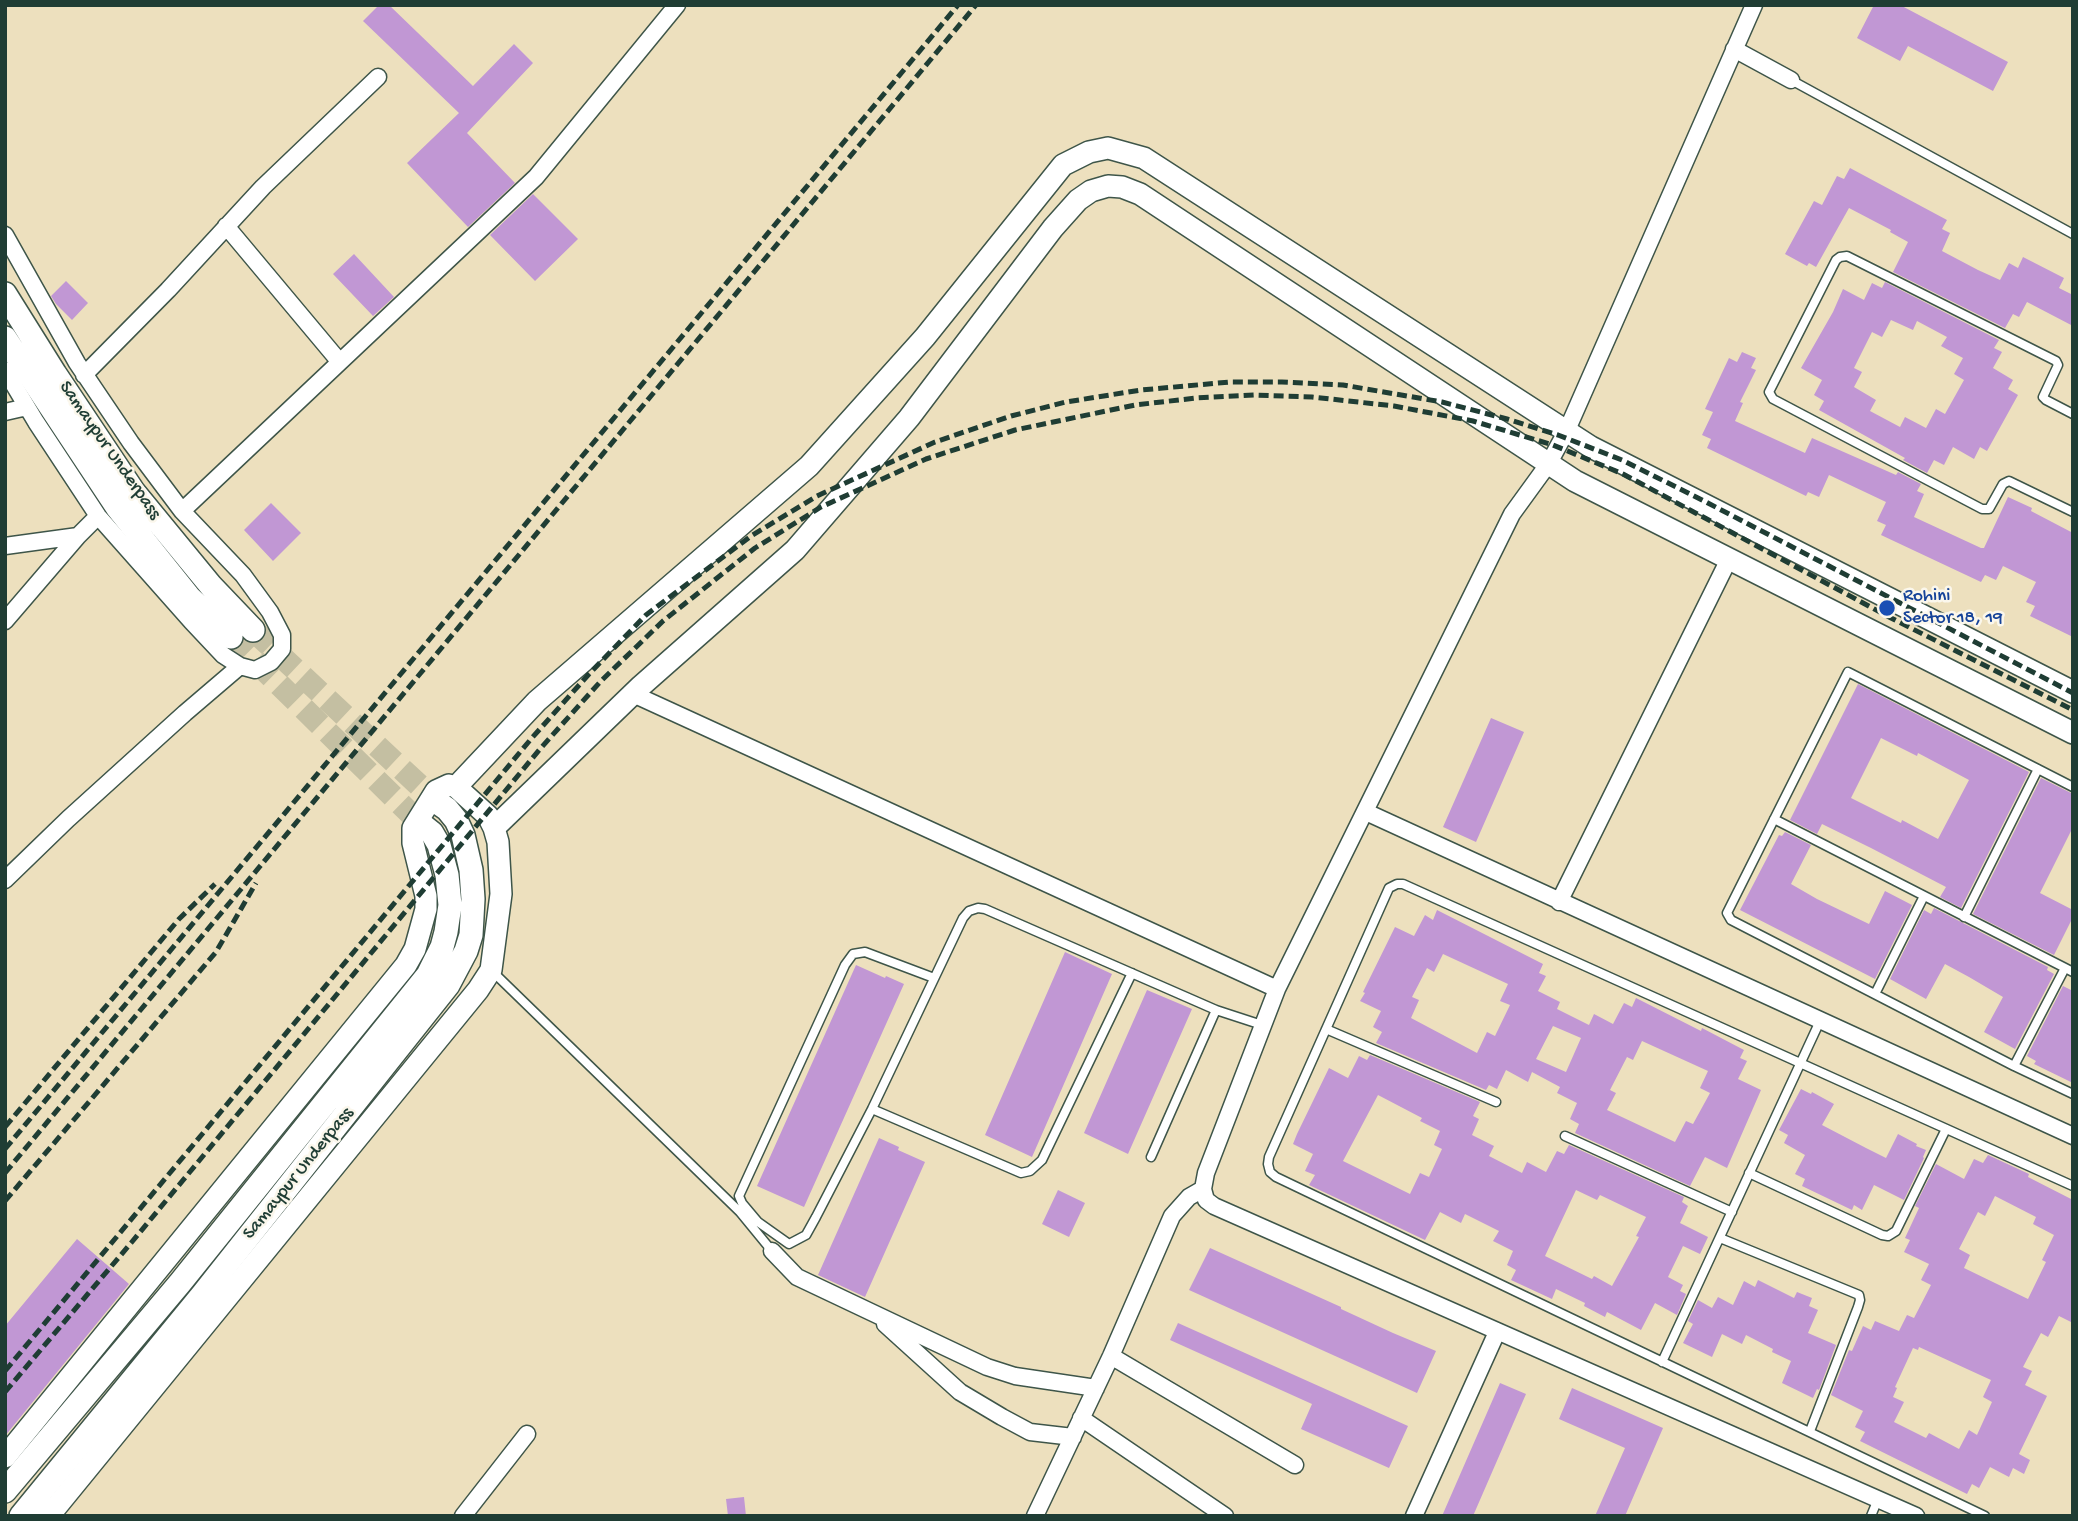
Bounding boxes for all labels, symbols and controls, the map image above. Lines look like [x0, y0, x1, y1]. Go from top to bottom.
street label: Samaypur Underpass [53, 377, 165, 525]
place label: Rohini Sector 18, 19 [1903, 586, 2003, 630]
marker: Rohini Sector 18, 19 [1877, 598, 1897, 618]
street label: Samaypur Underpass [239, 1103, 359, 1245]

